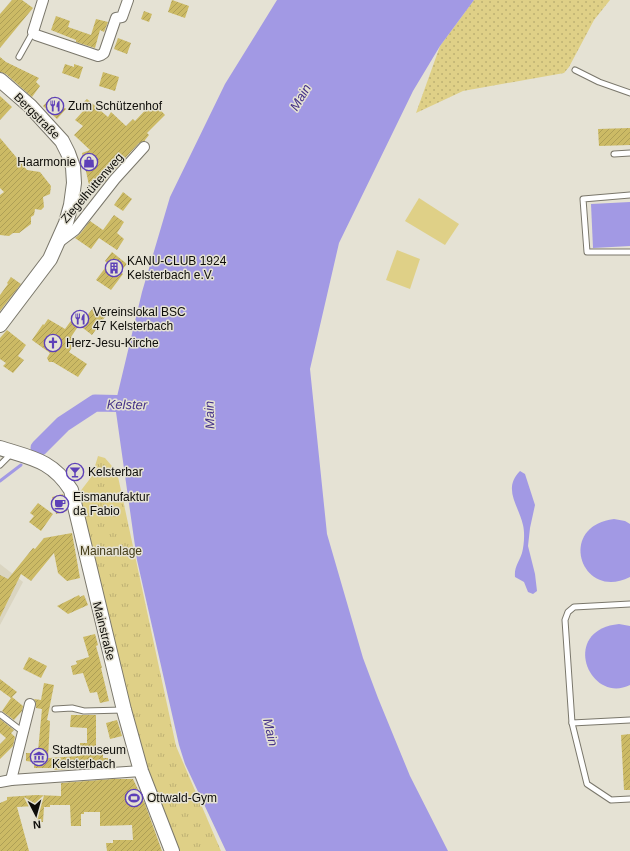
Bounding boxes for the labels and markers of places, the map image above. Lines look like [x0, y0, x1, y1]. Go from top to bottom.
restaurant icon: Zum Schützenhof [45, 96, 65, 116]
place label: Zum Schützenhof [68, 99, 163, 113]
shop icon: Haarmonie [79, 152, 99, 172]
place label: Haarmonie [17, 155, 76, 169]
place label: KANU-CLUB 1924 Kelsterbach e.V. [127, 254, 227, 282]
building icon: KANU-CLUB 1924 Kelsterbach e.V. [104, 258, 124, 278]
place label: Vereinslokal BSC 47 Kelsterbach [93, 305, 186, 333]
restaurant icon: Vereinslokal BSC 47 Kelsterbach [70, 309, 90, 329]
church icon: Herz-Jesu-Kirche [43, 333, 63, 353]
place label: Herz-Jesu-Kirche [66, 336, 159, 350]
bar icon: Kelsterbar [65, 462, 85, 482]
place label: Kelsterbar [88, 465, 143, 479]
place label: Eismanufaktur da Fabio [73, 490, 150, 518]
cafe icon: Eismanufaktur da Fabio [50, 494, 70, 514]
place label: Stadtmuseum Kelsterbach [52, 743, 126, 771]
museum icon: Stadtmuseum Kelsterbach [29, 747, 49, 767]
sports icon: Ottwald-Gym [124, 788, 144, 808]
place label: Ottwald-Gym [147, 791, 217, 805]

